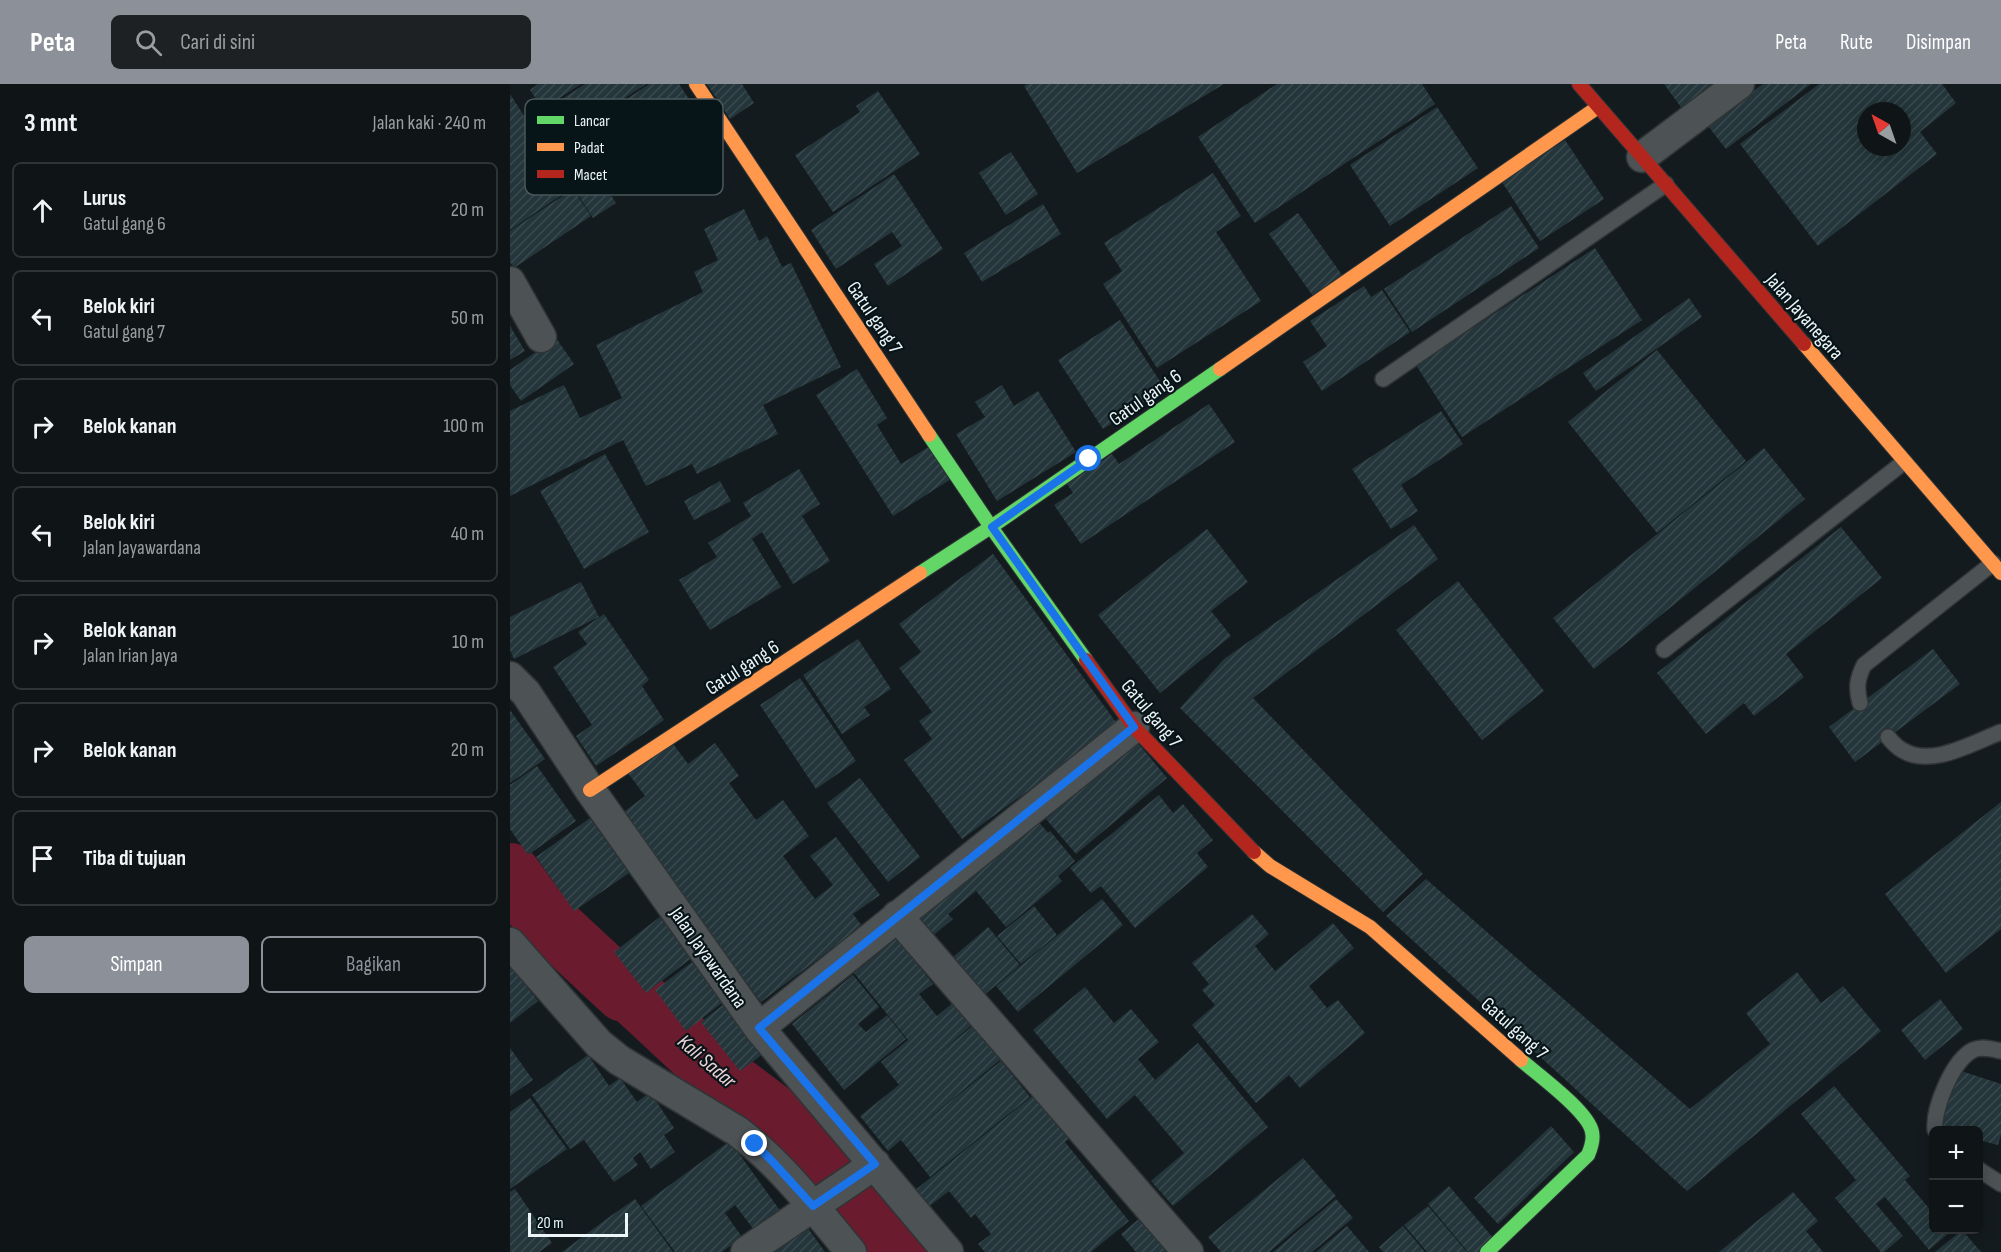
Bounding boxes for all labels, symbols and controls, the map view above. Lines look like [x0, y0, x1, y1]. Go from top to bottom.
search box [111, 15, 531, 69]
text: Peta [30, 26, 75, 59]
icon: search [132, 26, 165, 59]
text: Cari di sini [180, 29, 255, 56]
text: Peta [1775, 30, 1807, 55]
text: Rute [1840, 30, 1873, 55]
text: Disimpan [1906, 30, 1971, 55]
legend [525, 99, 723, 195]
north arrow [1857, 102, 1911, 156]
text: 3 mnt [24, 108, 77, 139]
text: Jalan kaki · 240 m [373, 111, 486, 135]
text: Lancar [574, 112, 610, 131]
text: Padat [574, 139, 605, 158]
text: Macet [574, 166, 607, 185]
text: Lurus [83, 185, 126, 212]
icon: ahead [26, 194, 59, 227]
text: 20 m [451, 198, 484, 222]
text: Gatul gang 6 [83, 212, 166, 236]
street label: Jalan Jayanegara [1759, 268, 1848, 365]
street label: Gatul gang 7 [841, 277, 907, 358]
text: Belok kiri [83, 293, 155, 320]
icon: left [26, 302, 59, 335]
text: 50 m [451, 306, 484, 330]
text: Gatul gang 7 [83, 320, 165, 344]
street label: Gatul gang 6 [1105, 364, 1186, 431]
icon: right [26, 410, 59, 443]
text: Belok kanan [83, 413, 176, 440]
text: 100 m [443, 414, 484, 438]
route start [1075, 445, 1101, 471]
text: Belok kiri [83, 509, 155, 536]
icon: left [26, 518, 59, 551]
text: 40 m [451, 522, 484, 546]
text: Jalan Jayawardana [83, 536, 201, 560]
text: Belok kanan [83, 617, 176, 644]
icon: right [26, 626, 59, 659]
text: 10 m [452, 630, 484, 654]
street label: Gatul gang 6 [701, 635, 784, 700]
text: Jalan Irian Jaya [83, 644, 178, 668]
street label: Gatul gang 7 [1116, 674, 1187, 753]
icon: right [26, 734, 59, 767]
text: Belok kanan [83, 737, 176, 764]
text: 20 m [451, 738, 484, 762]
icon: arrive [26, 842, 59, 875]
text: Tiba di tujuan [83, 845, 186, 872]
street label: Jalan Jayawardana [664, 902, 752, 1013]
button: Simpan [24, 936, 249, 993]
button: Bagikan [261, 936, 486, 993]
street label: Gatul gang 7 [1476, 992, 1553, 1065]
water label: Kali Sadar [672, 1029, 742, 1094]
map controls [1929, 1126, 1983, 1234]
button: + [1929, 1126, 1983, 1180]
route end [741, 1130, 767, 1156]
button: − [1929, 1180, 1983, 1234]
scale bar [528, 1210, 628, 1238]
text: 20 m [537, 1214, 564, 1233]

